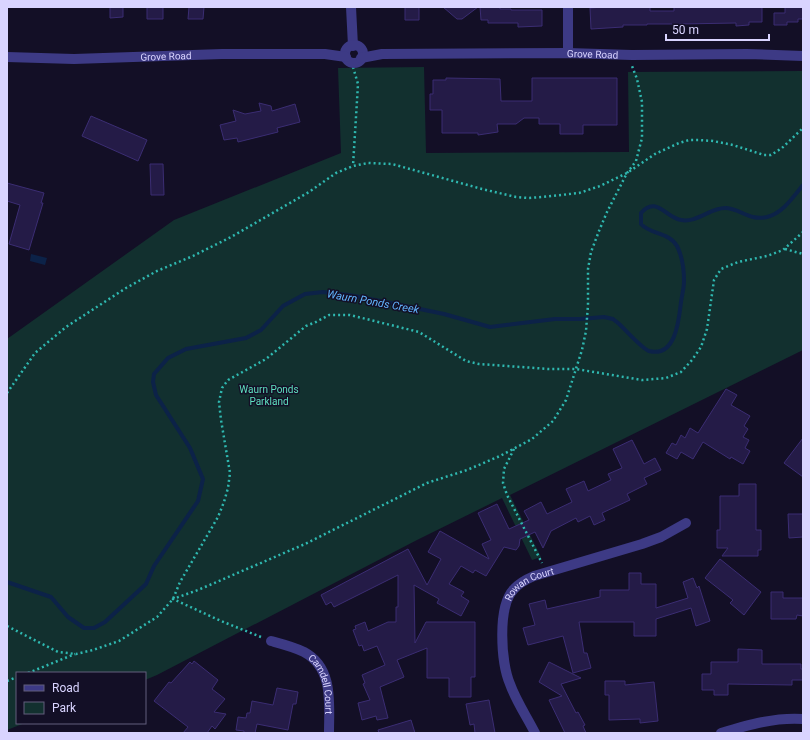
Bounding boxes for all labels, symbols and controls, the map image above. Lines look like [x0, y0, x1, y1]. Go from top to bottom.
scale bar [666, 16, 769, 42]
text: 50 m [672, 23, 699, 37]
street label: Grove Road [567, 47, 618, 60]
street label: Grove Road [140, 50, 192, 62]
water label: Waurn Ponds Creek [326, 288, 421, 317]
park label: Waurn Ponds Parkland [239, 384, 299, 407]
street label: Rowan Court [502, 565, 555, 602]
street label: Camdell Court [307, 652, 335, 714]
legend [16, 672, 146, 724]
text: Road [52, 681, 80, 695]
text: Park [52, 701, 77, 715]

